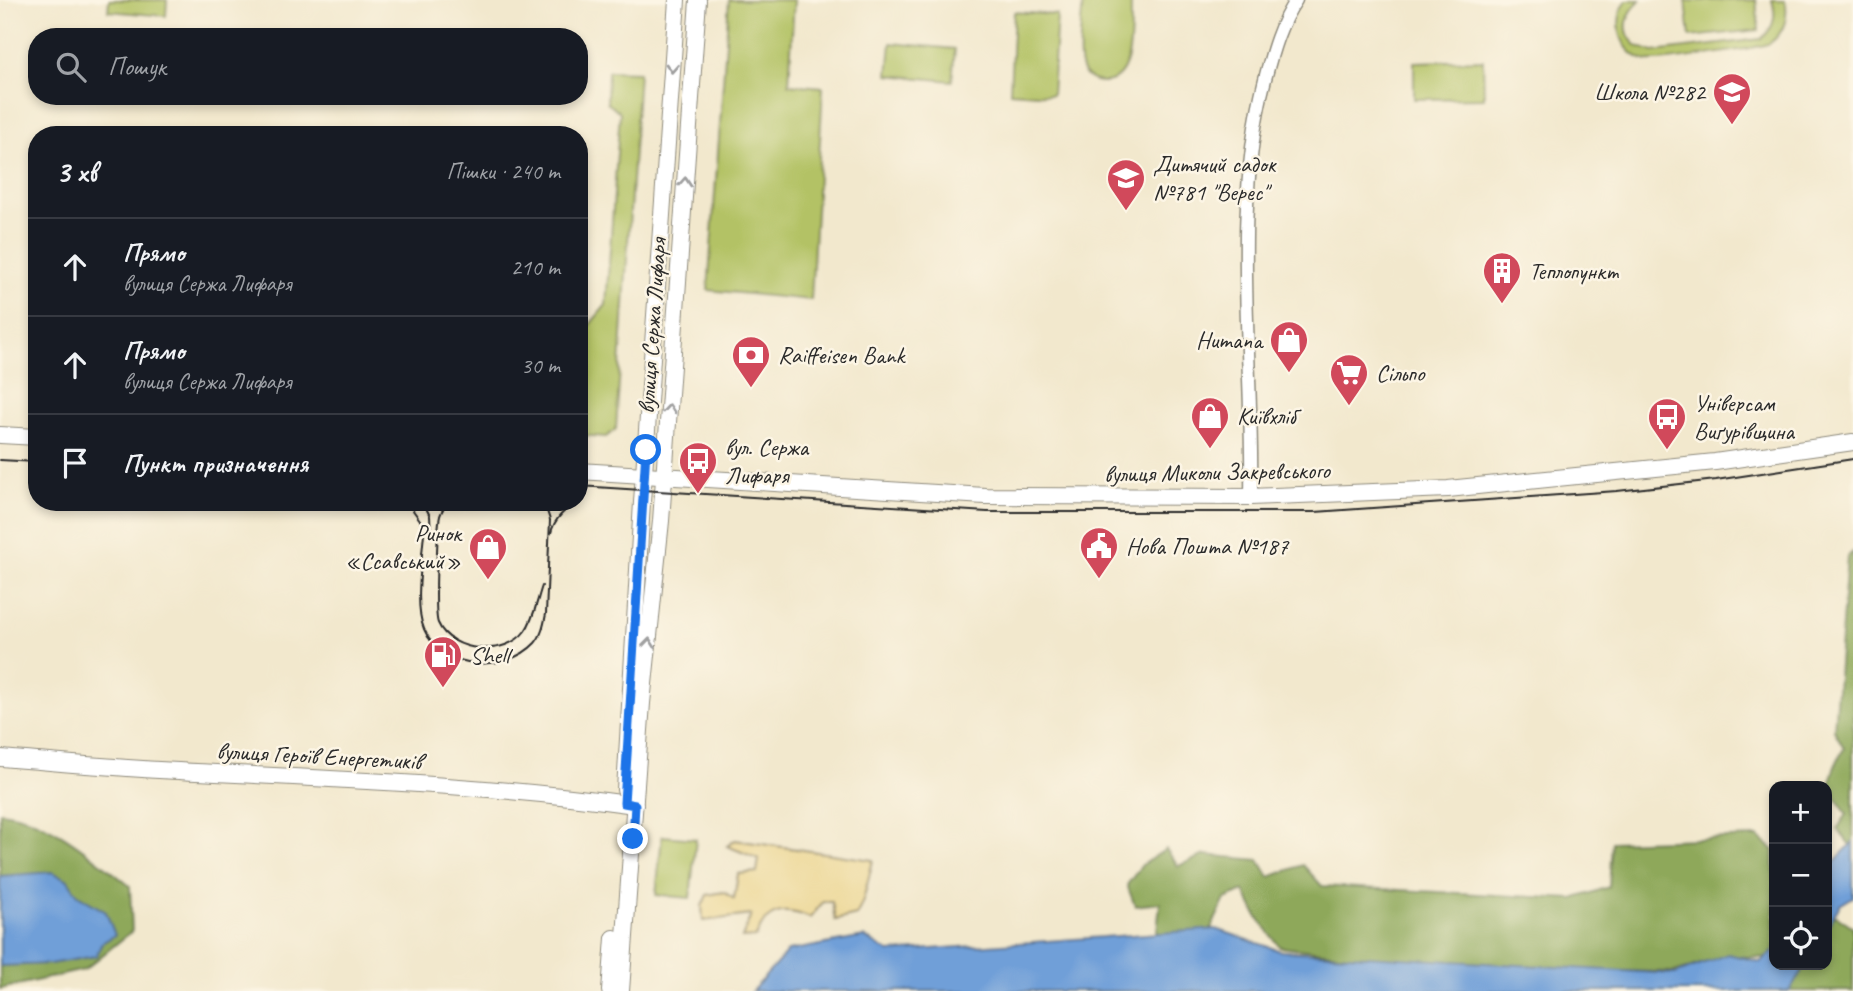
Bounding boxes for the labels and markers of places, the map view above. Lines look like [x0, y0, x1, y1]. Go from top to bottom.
school or university icon: Школа №282 [1711, 71, 1753, 126]
place label: Школа №282 [1594, 77, 1707, 107]
place label: Дитячий садок №781 "Верес" [1153, 149, 1278, 207]
school or university icon: Дитячий садок №781 "Верес" [1105, 157, 1147, 212]
building icon: Теплопункт [1481, 250, 1523, 305]
place label: Теплопункт [1529, 256, 1619, 286]
shop icon: Humana [1268, 319, 1310, 374]
place label: Humana [1196, 325, 1264, 355]
bank icon: Raiffeisen Bank [730, 334, 772, 389]
place label: Raiffeisen Bank [778, 340, 907, 370]
supermarket icon: Сільпо [1328, 352, 1370, 407]
place label: Сільпо [1376, 358, 1426, 388]
place label: Універсам Виґурівщина [1694, 388, 1795, 446]
shop icon: Київхліб [1189, 395, 1231, 450]
bus stop icon: Універсам Виґурівщина [1646, 396, 1688, 451]
place label: Київхліб [1237, 401, 1303, 431]
place label: вул. Сержа Лифаря [725, 432, 810, 490]
bus stop icon: вул. Сержа Лифаря [677, 440, 719, 495]
place label: Ринок «Ссавський» [345, 518, 463, 576]
public building icon: Нова Пошта №187 [1078, 525, 1120, 580]
shop icon: Ринок «Ссавський» [467, 526, 509, 581]
place label: Нова Пошта №187 [1126, 531, 1290, 561]
fuel station icon: Shell [422, 634, 464, 689]
place label: Shell [470, 640, 513, 670]

